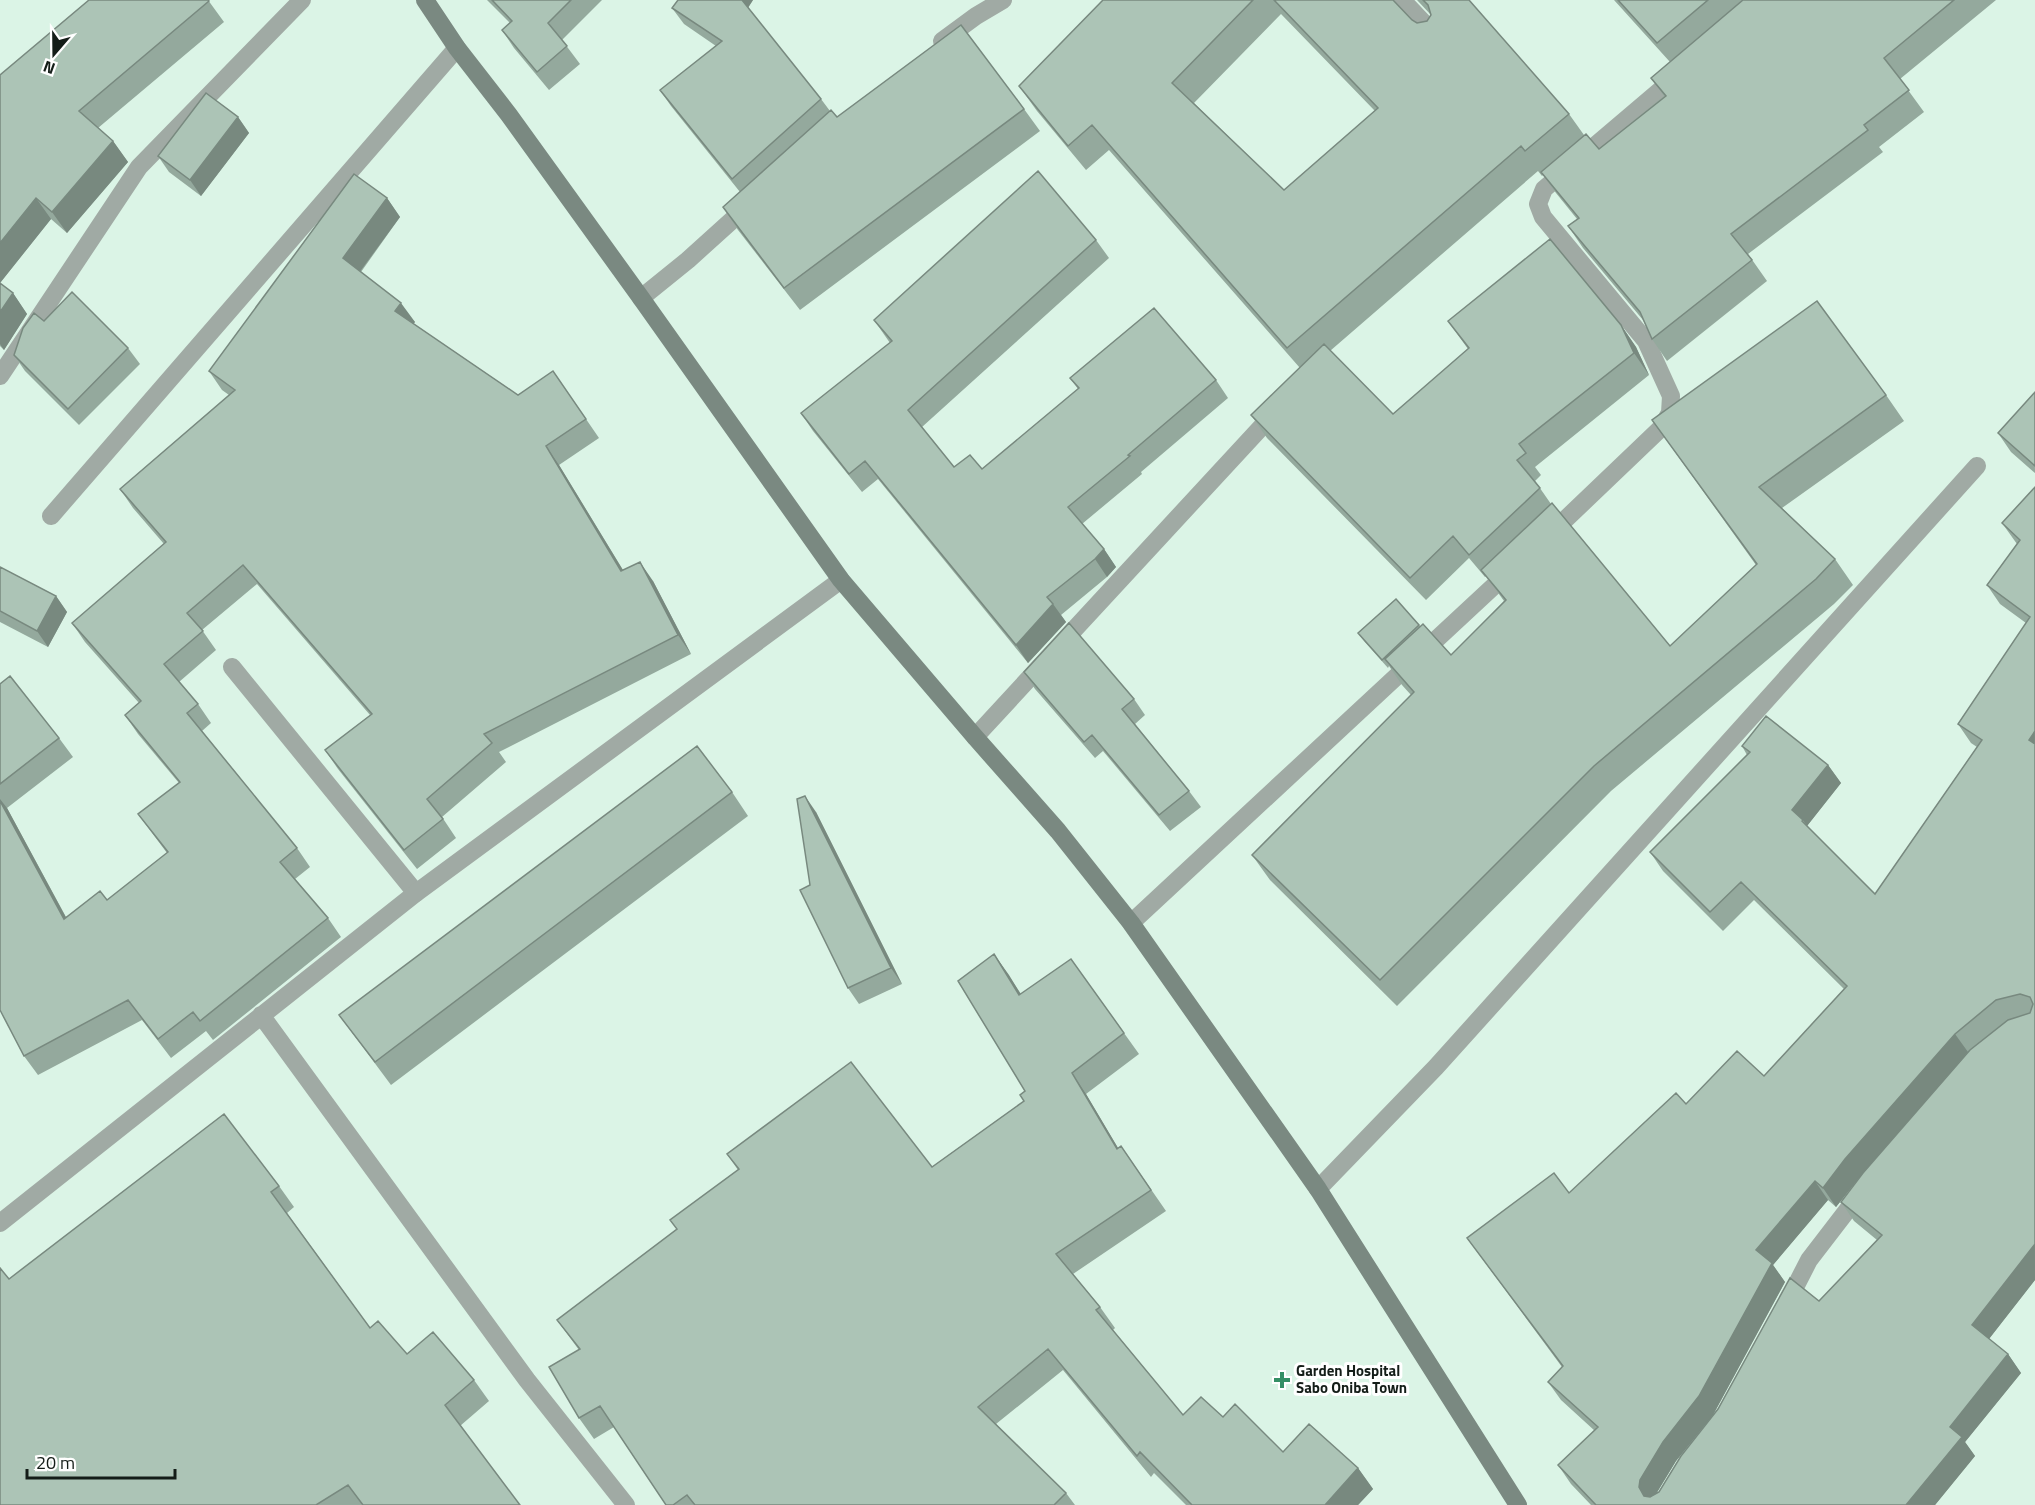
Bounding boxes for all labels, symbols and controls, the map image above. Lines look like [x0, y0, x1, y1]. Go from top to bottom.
north arrow [24, 24, 84, 84]
text: N [40, 55, 58, 81]
place label: Garden Hospital Sabo Oniba Town [1296, 1359, 1407, 1399]
marker: Garden Hospital Sabo Oniba Town [1273, 1371, 1291, 1389]
scale bar [27, 1442, 176, 1480]
text: 20 m [36, 1449, 75, 1476]

